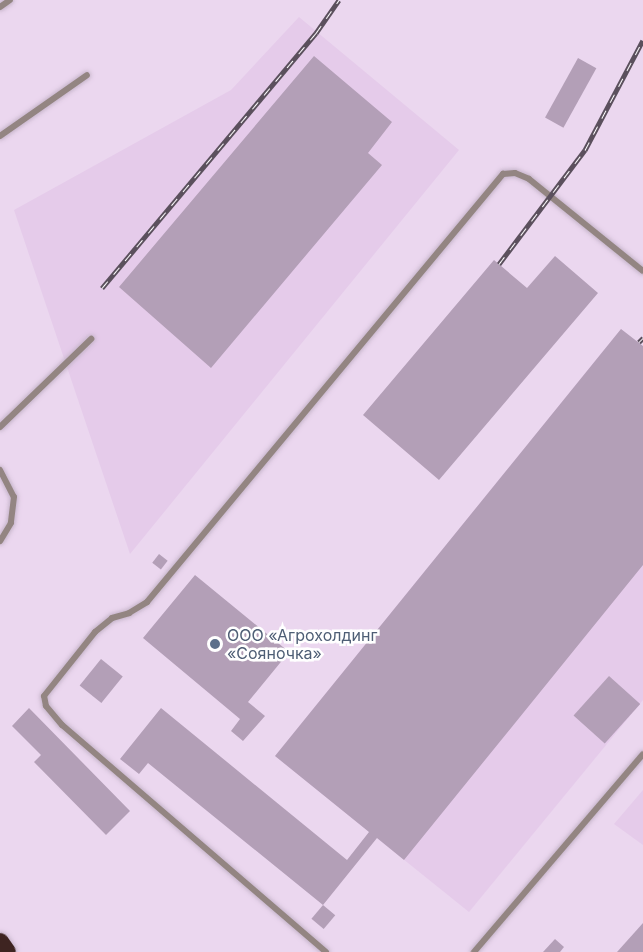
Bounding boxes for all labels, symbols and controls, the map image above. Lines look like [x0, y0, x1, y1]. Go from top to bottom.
place label: ООО «Агрохолдинг «Сояночка» [227, 625, 377, 663]
marker: ООО «Агрохолдинг «Сояночка» [208, 637, 222, 651]

